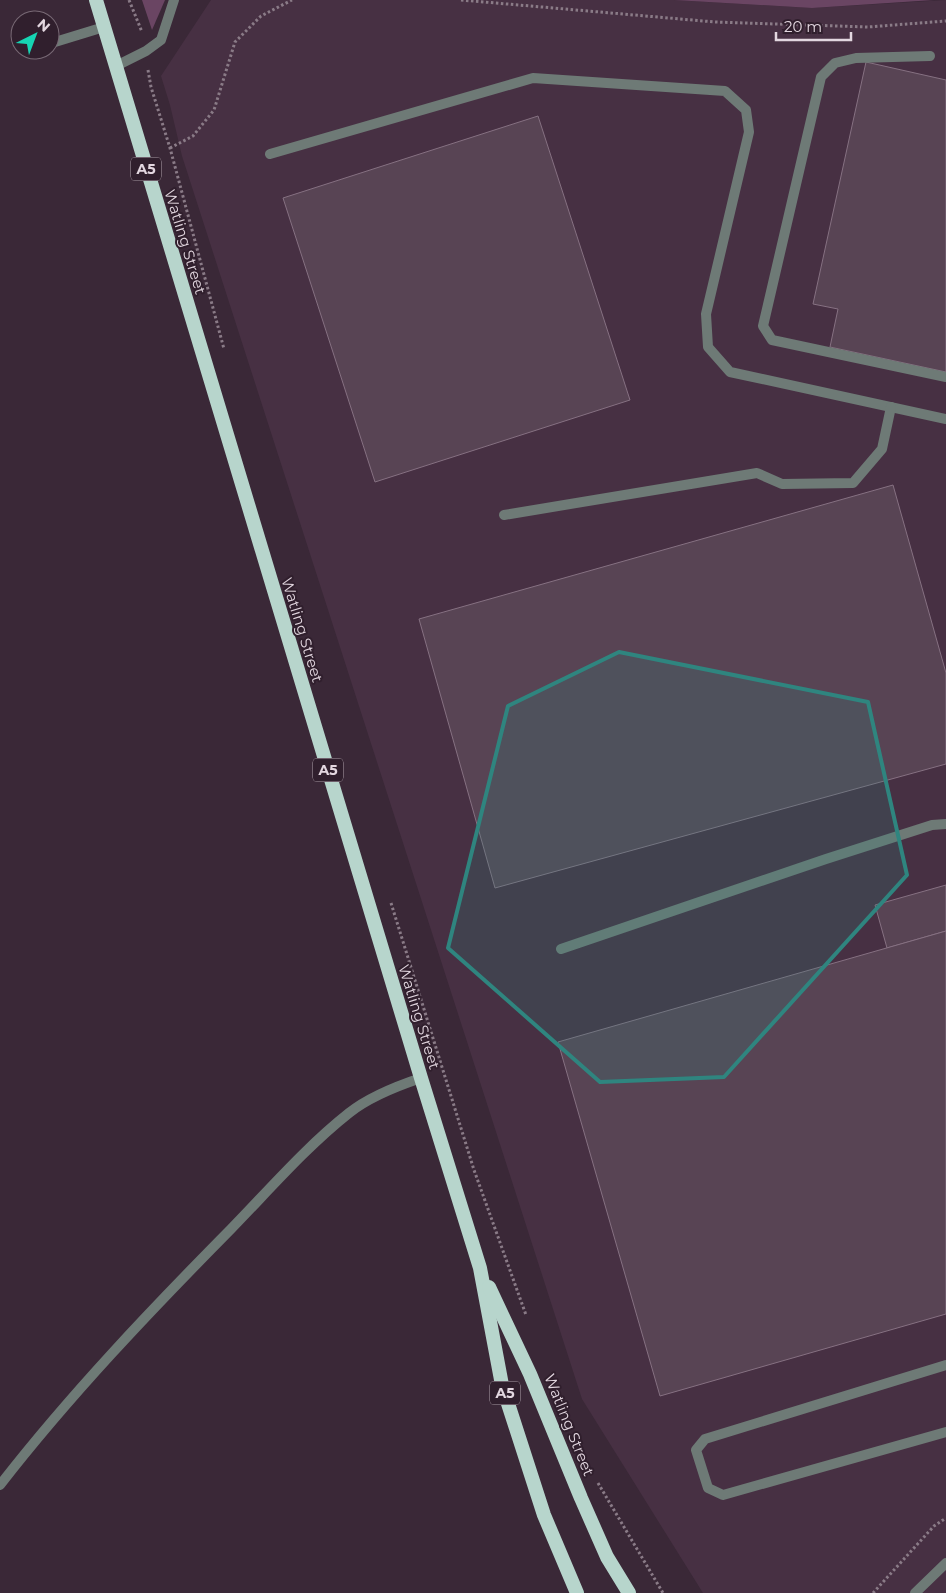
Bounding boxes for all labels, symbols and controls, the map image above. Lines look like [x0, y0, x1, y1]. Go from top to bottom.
north arrow [10, 10, 60, 60]
scale bar [776, 10, 851, 42]
text: N [33, 15, 54, 36]
text: 20 m [784, 17, 822, 36]
road number: A5 [131, 157, 161, 180]
street label: Watling Street [161, 187, 210, 297]
street label: Watling Street [278, 575, 327, 685]
road number: A5 [313, 758, 343, 782]
street label: Watling Street [395, 962, 444, 1072]
street label: Watling Street [540, 1371, 599, 1479]
road number: A5 [490, 1382, 520, 1405]

